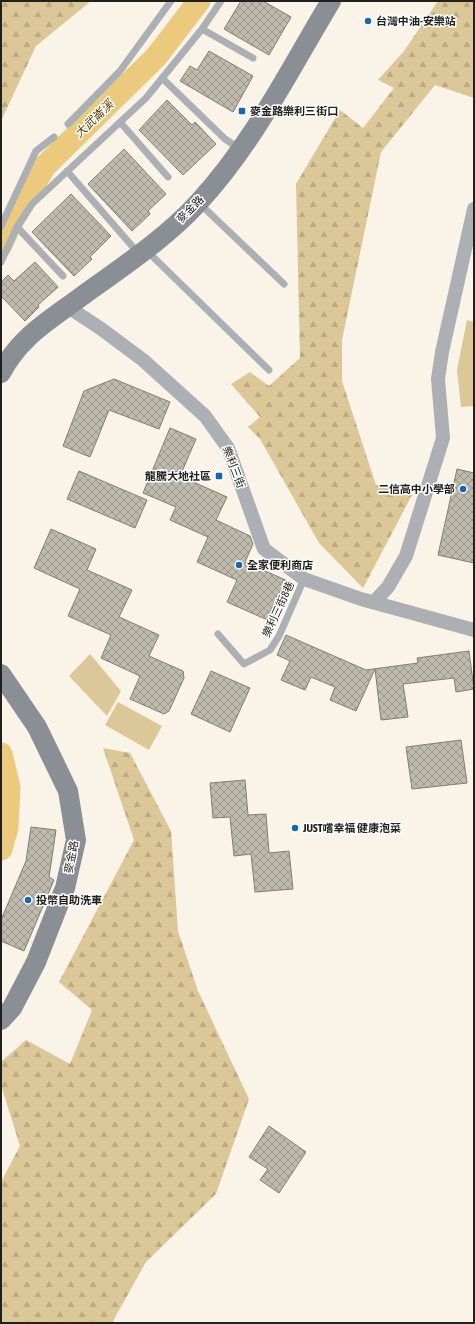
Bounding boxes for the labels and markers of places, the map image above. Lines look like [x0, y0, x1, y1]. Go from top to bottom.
place label: 台灣中油-安樂站 [376, 15, 456, 27]
marker: 台灣中油-安樂站 [363, 16, 373, 26]
place label: 麥金路樂利三街口 [250, 105, 338, 117]
marker: 麥金路樂利三街口 [237, 106, 247, 116]
place label: 龍騰大地社區 [145, 470, 211, 482]
marker: 龍騰大地社區 [214, 471, 224, 481]
place label: 二信高中小學部 [378, 483, 455, 495]
marker: 二信高中小學部 [458, 484, 468, 494]
place label: 全家便利商店 [247, 559, 313, 571]
marker: 全家便利商店 [234, 560, 244, 570]
place label: JUST嚐幸福 健康泡菜 [302, 822, 401, 834]
marker: JUST嚐幸福 健康泡菜 [290, 823, 300, 833]
place label: 投幣自助洗車 [36, 894, 102, 906]
marker: 投幣自助洗車 [23, 895, 33, 905]

